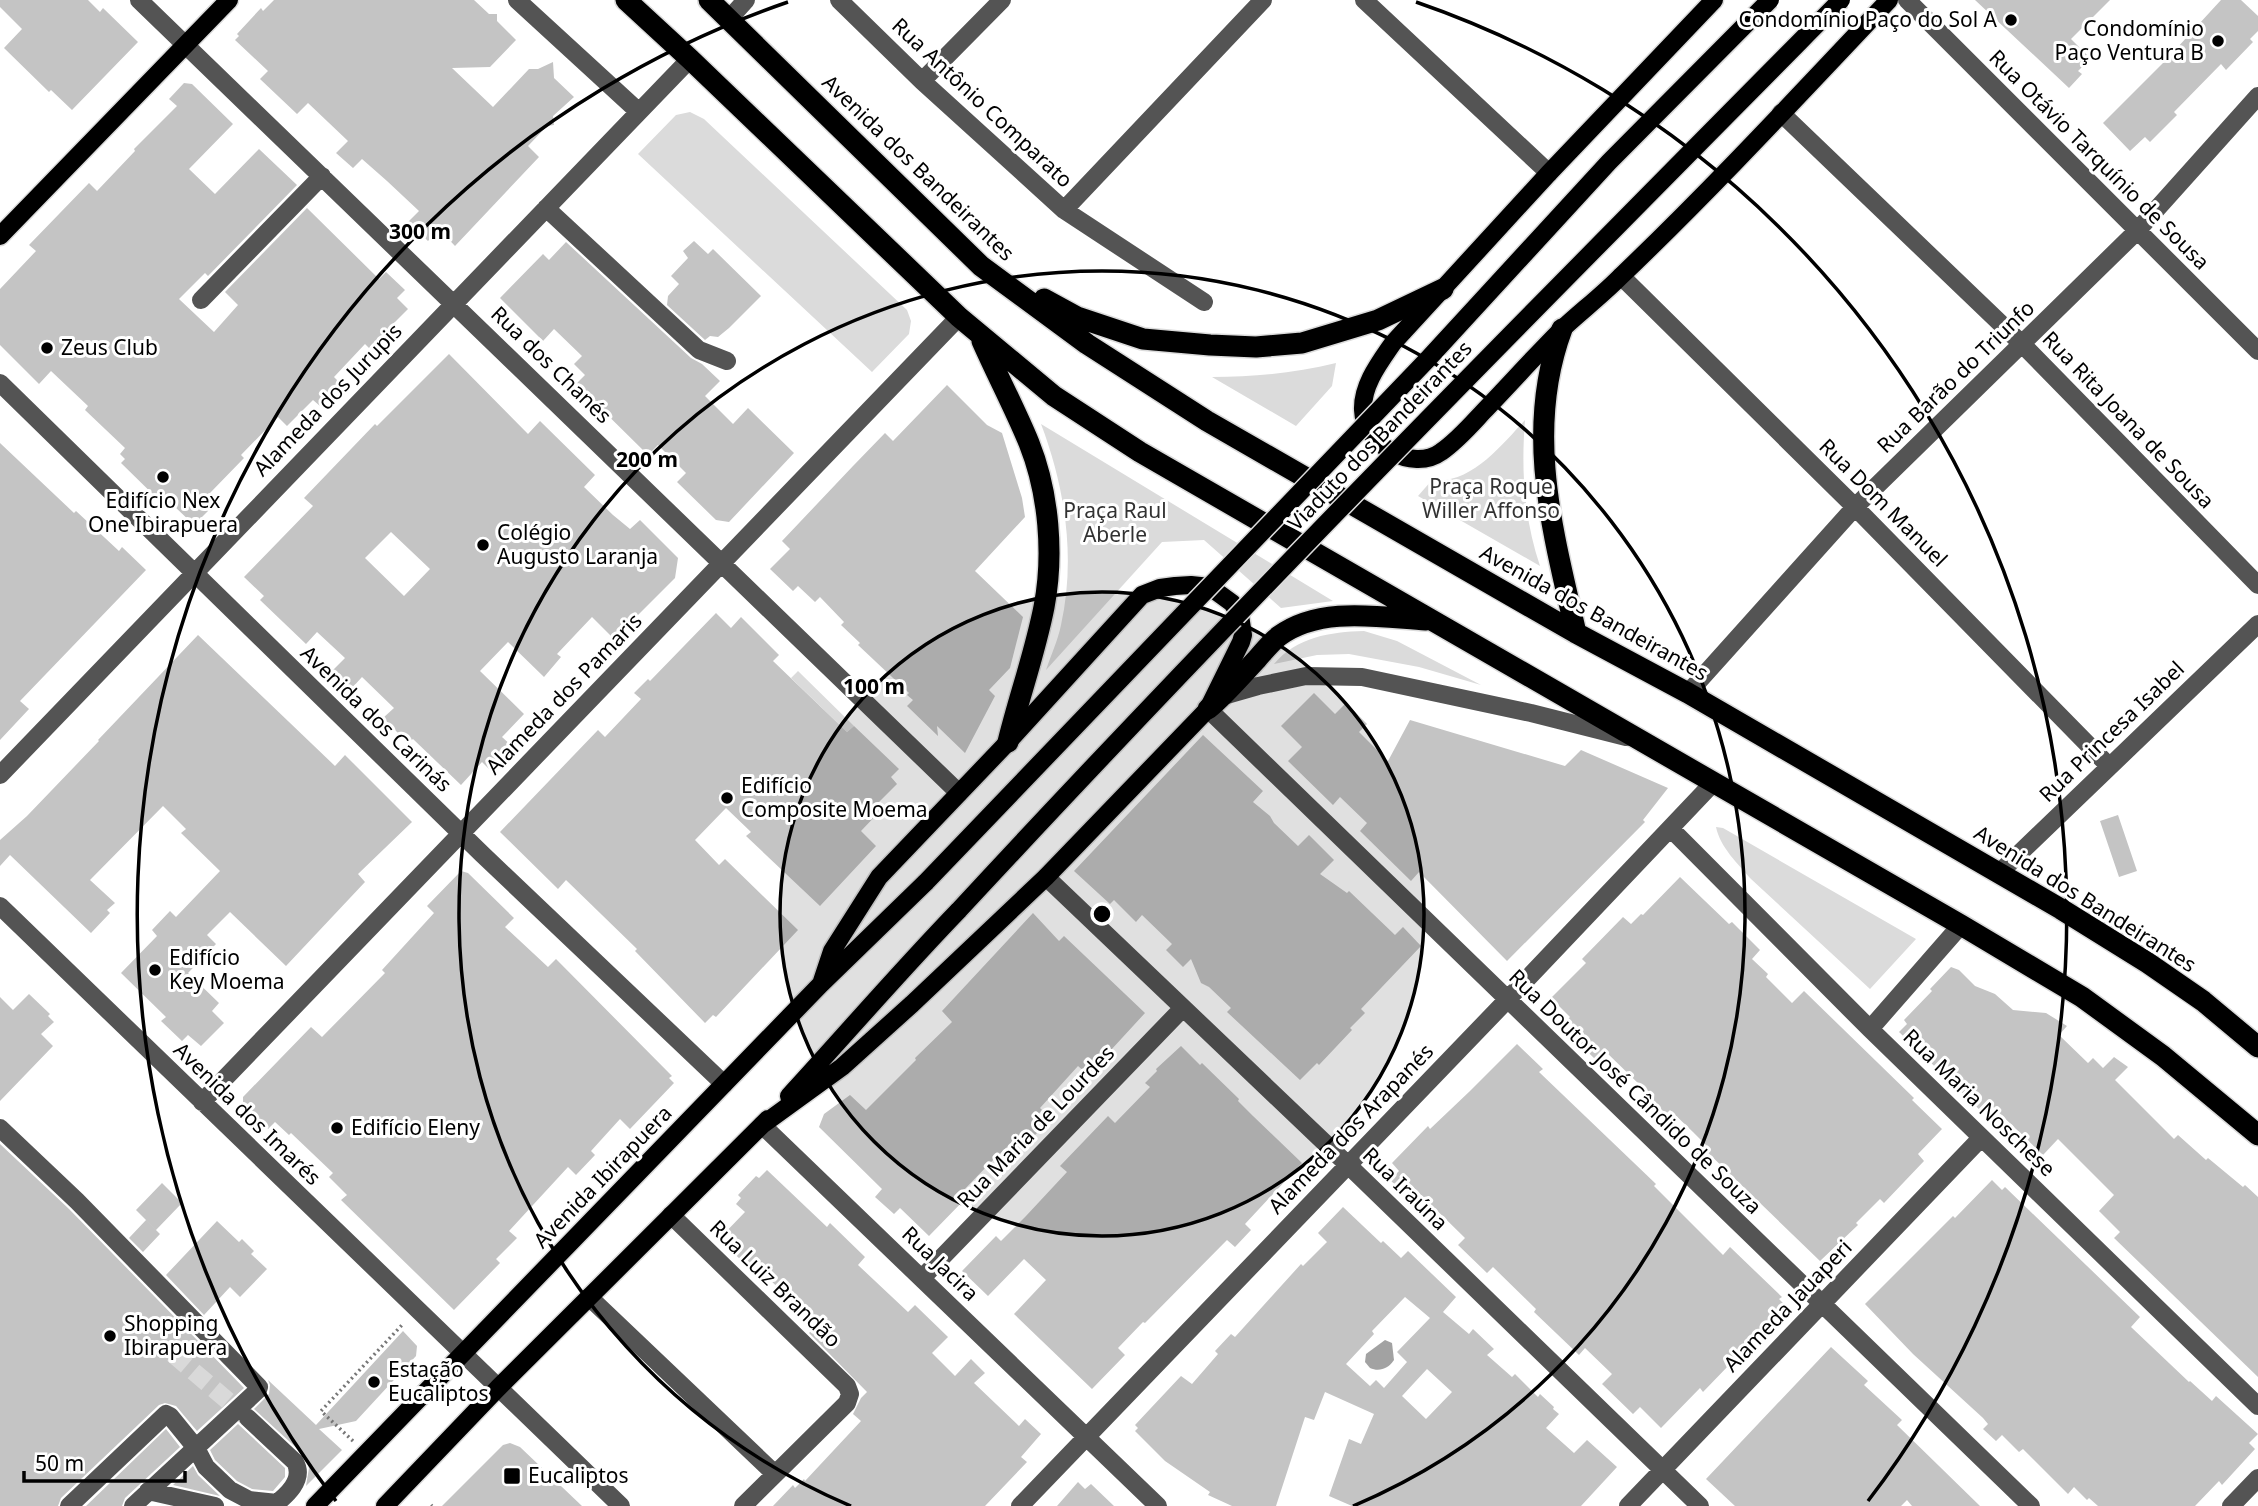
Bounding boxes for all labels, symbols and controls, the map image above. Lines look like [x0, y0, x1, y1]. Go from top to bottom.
place label: Condomínio Paço do Sol A [1738, 5, 1998, 33]
street label: Rua Antônio Comparato [886, 11, 1079, 193]
marker: Condomínio Paço do Sol A [2003, 12, 2019, 28]
place label: Condomínio Paço Ventura B [2055, 14, 2204, 66]
marker: Condomínio Paço Ventura B [2210, 33, 2226, 49]
street label: Rua Otávio Tarquínio de Sousa [1984, 43, 2216, 275]
street label: Avenida dos Bandeirantes [817, 68, 1021, 267]
text: 300 m [389, 217, 451, 245]
street label: Rua Barão do Triunfo [1871, 294, 2040, 459]
street label: Rua dos Chanés [485, 300, 618, 429]
street label: Alameda dos Jurupis [247, 317, 408, 482]
street label: Rua Rita Joana de Sousa [2037, 325, 2221, 514]
place label: Zeus Club [61, 333, 158, 361]
street label: Viaduto dos Bandeirantes [1281, 334, 1477, 536]
marker: Zeus Club [39, 340, 55, 356]
street label: Rua Dom Manuel [1814, 432, 1954, 572]
text: 200 m [616, 445, 678, 473]
marker: Edifício Nex One Ibirapuera [155, 469, 171, 485]
park label: Praça Roque Willer Affonso [1422, 472, 1560, 524]
place label: Edifício Nex One Ibirapuera [88, 486, 238, 538]
park label: Praça Raul Aberle [1063, 496, 1167, 548]
place label: Colégio Augusto Laranja [497, 518, 658, 570]
marker: Colégio Augusto Laranja [475, 537, 491, 553]
street label: Avenida dos Bandeirantes [1475, 538, 1714, 687]
street label: Alameda dos Pamaris [479, 607, 647, 780]
street label: Avenida dos Carinás [295, 639, 458, 798]
street label: Rua Princesa Isabel [2033, 655, 2190, 808]
text: 100 m [843, 672, 905, 700]
place label: Edifício Composite Moema [741, 771, 928, 823]
marker: Edifício Composite Moema [719, 790, 735, 806]
street label: Avenida dos Bandeirantes [1969, 818, 2202, 978]
centre of rings [1090, 902, 1114, 926]
place label: Edifício Key Moema [169, 943, 285, 995]
marker: Edifício Key Moema [147, 962, 163, 978]
street label: Rua Doutor José Cândido de Souza [1503, 963, 1768, 1220]
street label: Rua Maria Noschese [1898, 1022, 2062, 1182]
street label: Avenida dos Imarés [168, 1036, 327, 1191]
street label: Alameda dos Arapanés [1262, 1037, 1439, 1219]
street label: Rua Maria de Lourdes [950, 1039, 1120, 1214]
street label: Avenida Ibirapuera [527, 1099, 678, 1254]
place label: Edifício Eleny [351, 1113, 480, 1141]
marker: Edifício Eleny [329, 1120, 345, 1136]
street label: Rua Iraúna [1357, 1141, 1454, 1236]
street label: Rua Luiz Brandão [704, 1213, 847, 1353]
street label: Rua Jacira [896, 1220, 985, 1307]
street label: Alameda Jauaperi [1717, 1233, 1858, 1377]
place label: Shopping Ibirapuera [124, 1309, 227, 1361]
marker: Shopping Ibirapuera [102, 1328, 118, 1344]
place label: Estação Eucaliptos [388, 1355, 489, 1407]
marker: Estação Eucaliptos [366, 1374, 382, 1390]
scale bar [24, 1440, 186, 1484]
text: 50 m [35, 1449, 84, 1477]
place label: Eucaliptos [528, 1461, 629, 1489]
marker: Eucaliptos [502, 1466, 522, 1486]

